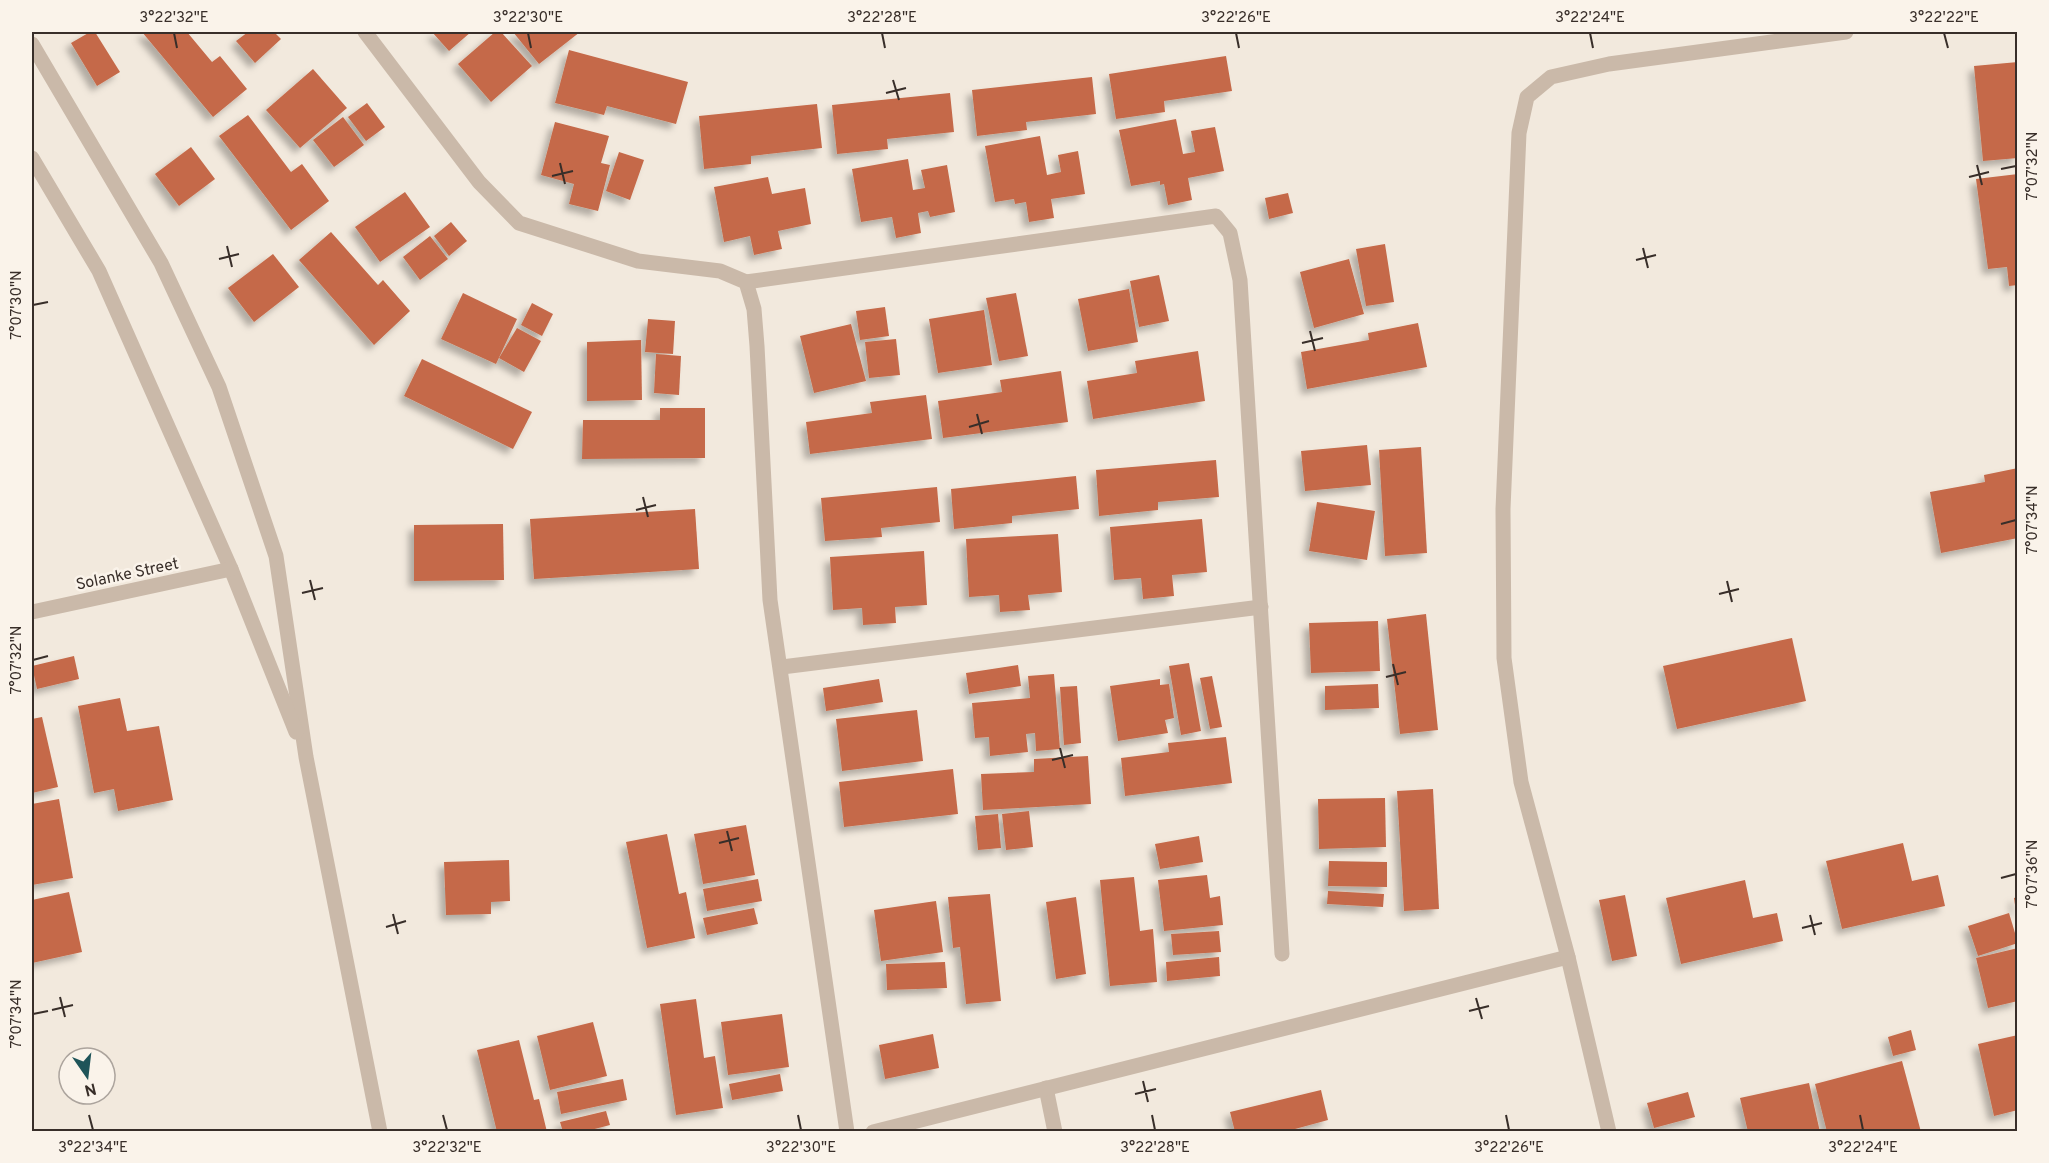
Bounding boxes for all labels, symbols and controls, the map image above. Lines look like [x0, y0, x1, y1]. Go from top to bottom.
text: 3°22'32"E [139, 9, 209, 28]
text: 3°22'30"E [493, 9, 563, 28]
text: 3°22'28"E [847, 9, 917, 28]
text: 3°22'26"E [1201, 9, 1271, 28]
text: 3°22'24"E [1555, 9, 1625, 28]
text: 3°22'22"E [1909, 9, 1979, 28]
text: 7°07'32"N [2024, 132, 2043, 200]
text: 7°07'30"N [8, 270, 27, 340]
text: 7°07'34"N [2024, 485, 2043, 555]
street label: Solanke Street [74, 554, 181, 596]
text: 7°07'32"N [8, 626, 27, 694]
text: 7°07'36"N [2024, 840, 2043, 908]
text: 7°07'34"N [8, 979, 27, 1049]
north arrow [57, 1046, 117, 1106]
text: N [82, 1078, 98, 1100]
text: 3°22'34"E [58, 1139, 128, 1158]
text: 3°22'32"E [412, 1139, 482, 1158]
text: 3°22'30"E [766, 1139, 836, 1158]
text: 3°22'28"E [1120, 1139, 1190, 1158]
text: 3°22'26"E [1474, 1139, 1544, 1158]
text: 3°22'24"E [1828, 1139, 1898, 1158]

